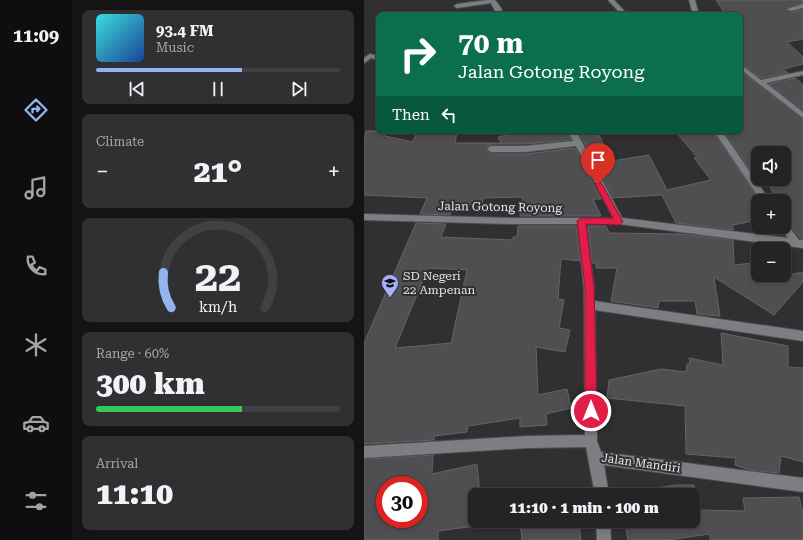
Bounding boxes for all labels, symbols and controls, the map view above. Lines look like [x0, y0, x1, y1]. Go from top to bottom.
text: 93.4 FM [156, 22, 213, 40]
text: 11:09 [13, 25, 59, 46]
text: 70 m [458, 27, 523, 60]
icon: right [392, 28, 444, 80]
text: Music [156, 40, 194, 55]
text: Jalan Gotong Royong [458, 61, 644, 82]
icon: previous [126, 78, 148, 100]
icon: pause [207, 78, 229, 100]
icon: next [288, 78, 310, 100]
icon: directions [22, 96, 50, 124]
icon: left [438, 104, 460, 126]
text: Then [392, 106, 430, 124]
text: Climate [96, 134, 144, 149]
pin [581, 143, 615, 184]
map controls [751, 146, 791, 282]
button: sound [751, 146, 791, 186]
icon: arrive [587, 149, 609, 171]
text: 21° [194, 154, 242, 189]
text: − [96, 159, 108, 184]
text: + [328, 159, 340, 184]
icon: music [22, 174, 50, 202]
button: + [751, 194, 791, 234]
street label: Jalan Gotong Royong [438, 199, 562, 215]
button: − [751, 242, 791, 282]
icon: phone [22, 252, 50, 280]
text: 22 [195, 252, 241, 301]
place label: SD Negeri 22 Ampenan [403, 269, 475, 297]
school or university icon: SD Negeri 22 Ampenan [380, 273, 400, 298]
text: km/h [199, 299, 237, 315]
icon: climate [22, 331, 50, 359]
text: Range · 60% [96, 346, 169, 361]
text: 300 km [96, 366, 205, 401]
position arrow [570, 390, 612, 432]
icon: car [22, 409, 50, 437]
street label: Jalan Mandiri [601, 451, 682, 476]
text: Arrival [96, 456, 138, 471]
text: 11:10 [96, 476, 173, 511]
speed limit sign: 30 [376, 476, 428, 528]
icon: filters [22, 487, 50, 515]
text: 11:10 · 1 min · 100 m [509, 499, 659, 517]

